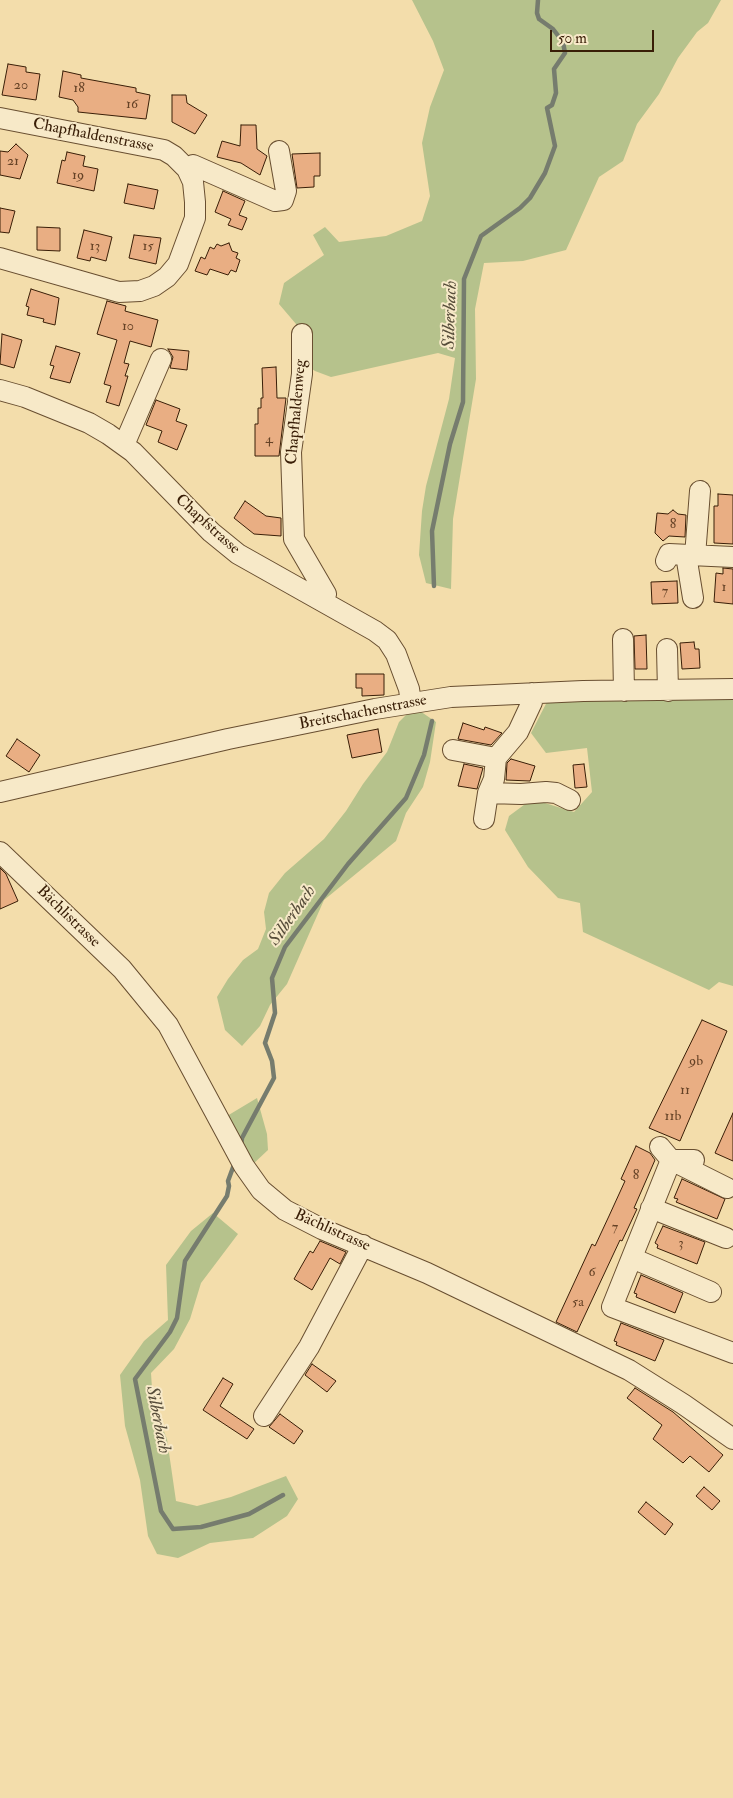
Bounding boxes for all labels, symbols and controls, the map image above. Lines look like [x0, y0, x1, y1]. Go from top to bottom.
scale bar [553, 20, 657, 52]
text: 50 m [558, 29, 587, 48]
house number: 20 [14, 78, 28, 94]
house number: 18 [73, 81, 85, 97]
house number: 16 [126, 97, 138, 113]
street label: Chapfhaldenstrasse [31, 115, 155, 157]
house number: 21 [7, 154, 19, 170]
house number: 19 [72, 168, 84, 184]
house number: 13 [90, 239, 100, 255]
house number: 15 [142, 239, 154, 255]
water label: Silberbach [439, 281, 463, 349]
house number: 10 [122, 319, 134, 335]
street label: Chapfhaldenweg [283, 358, 311, 466]
house number: 4 [265, 432, 273, 448]
street label: Chapfstrasse [171, 491, 243, 559]
house number: 8 [670, 517, 676, 533]
house number: 1 [722, 580, 726, 596]
house number: 7 [662, 584, 668, 600]
street label: Breitschachenstrasse [297, 691, 429, 735]
street label: Bächlistrasse [32, 882, 104, 952]
water label: Silberbach [265, 882, 321, 950]
house number: 9b [689, 1054, 703, 1070]
house number: 11 [680, 1083, 690, 1099]
house number: 11b [665, 1109, 681, 1125]
house number: 8 [633, 1168, 639, 1184]
street label: Bächlistrasse [291, 1206, 373, 1256]
house number: 7 [612, 1220, 618, 1236]
house number: 3 [678, 1236, 684, 1252]
house number: 6 [588, 1265, 596, 1281]
house number: 5a [572, 1295, 584, 1311]
water label: Silberbach [140, 1384, 174, 1456]

